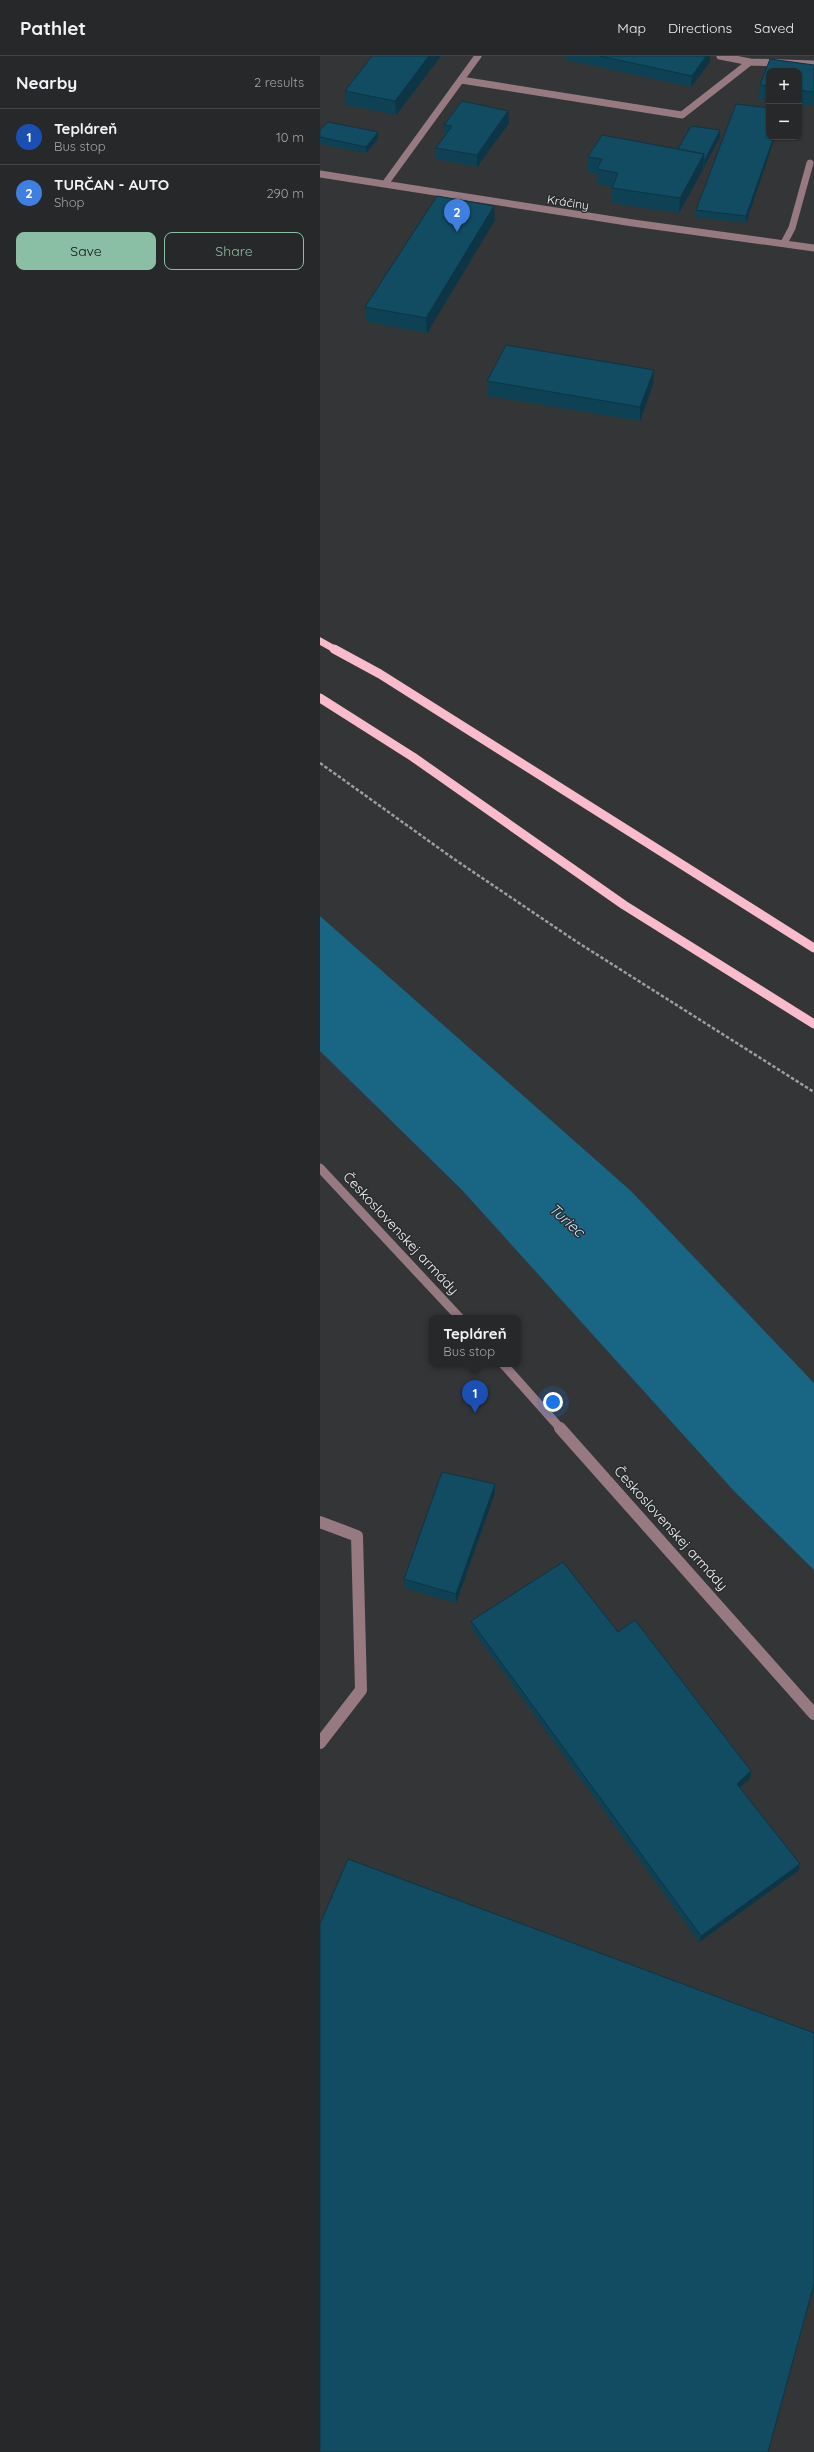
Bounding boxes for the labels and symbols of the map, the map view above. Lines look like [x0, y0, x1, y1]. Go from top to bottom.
street label: Kráčiny [546, 191, 590, 213]
pin: 2 [444, 199, 470, 232]
street label: Československej armády [339, 1168, 463, 1298]
water label: Turiec [545, 1199, 590, 1242]
pin: 1 [462, 1380, 488, 1413]
your location [543, 1392, 563, 1412]
street label: Československej armády [610, 1462, 732, 1594]

